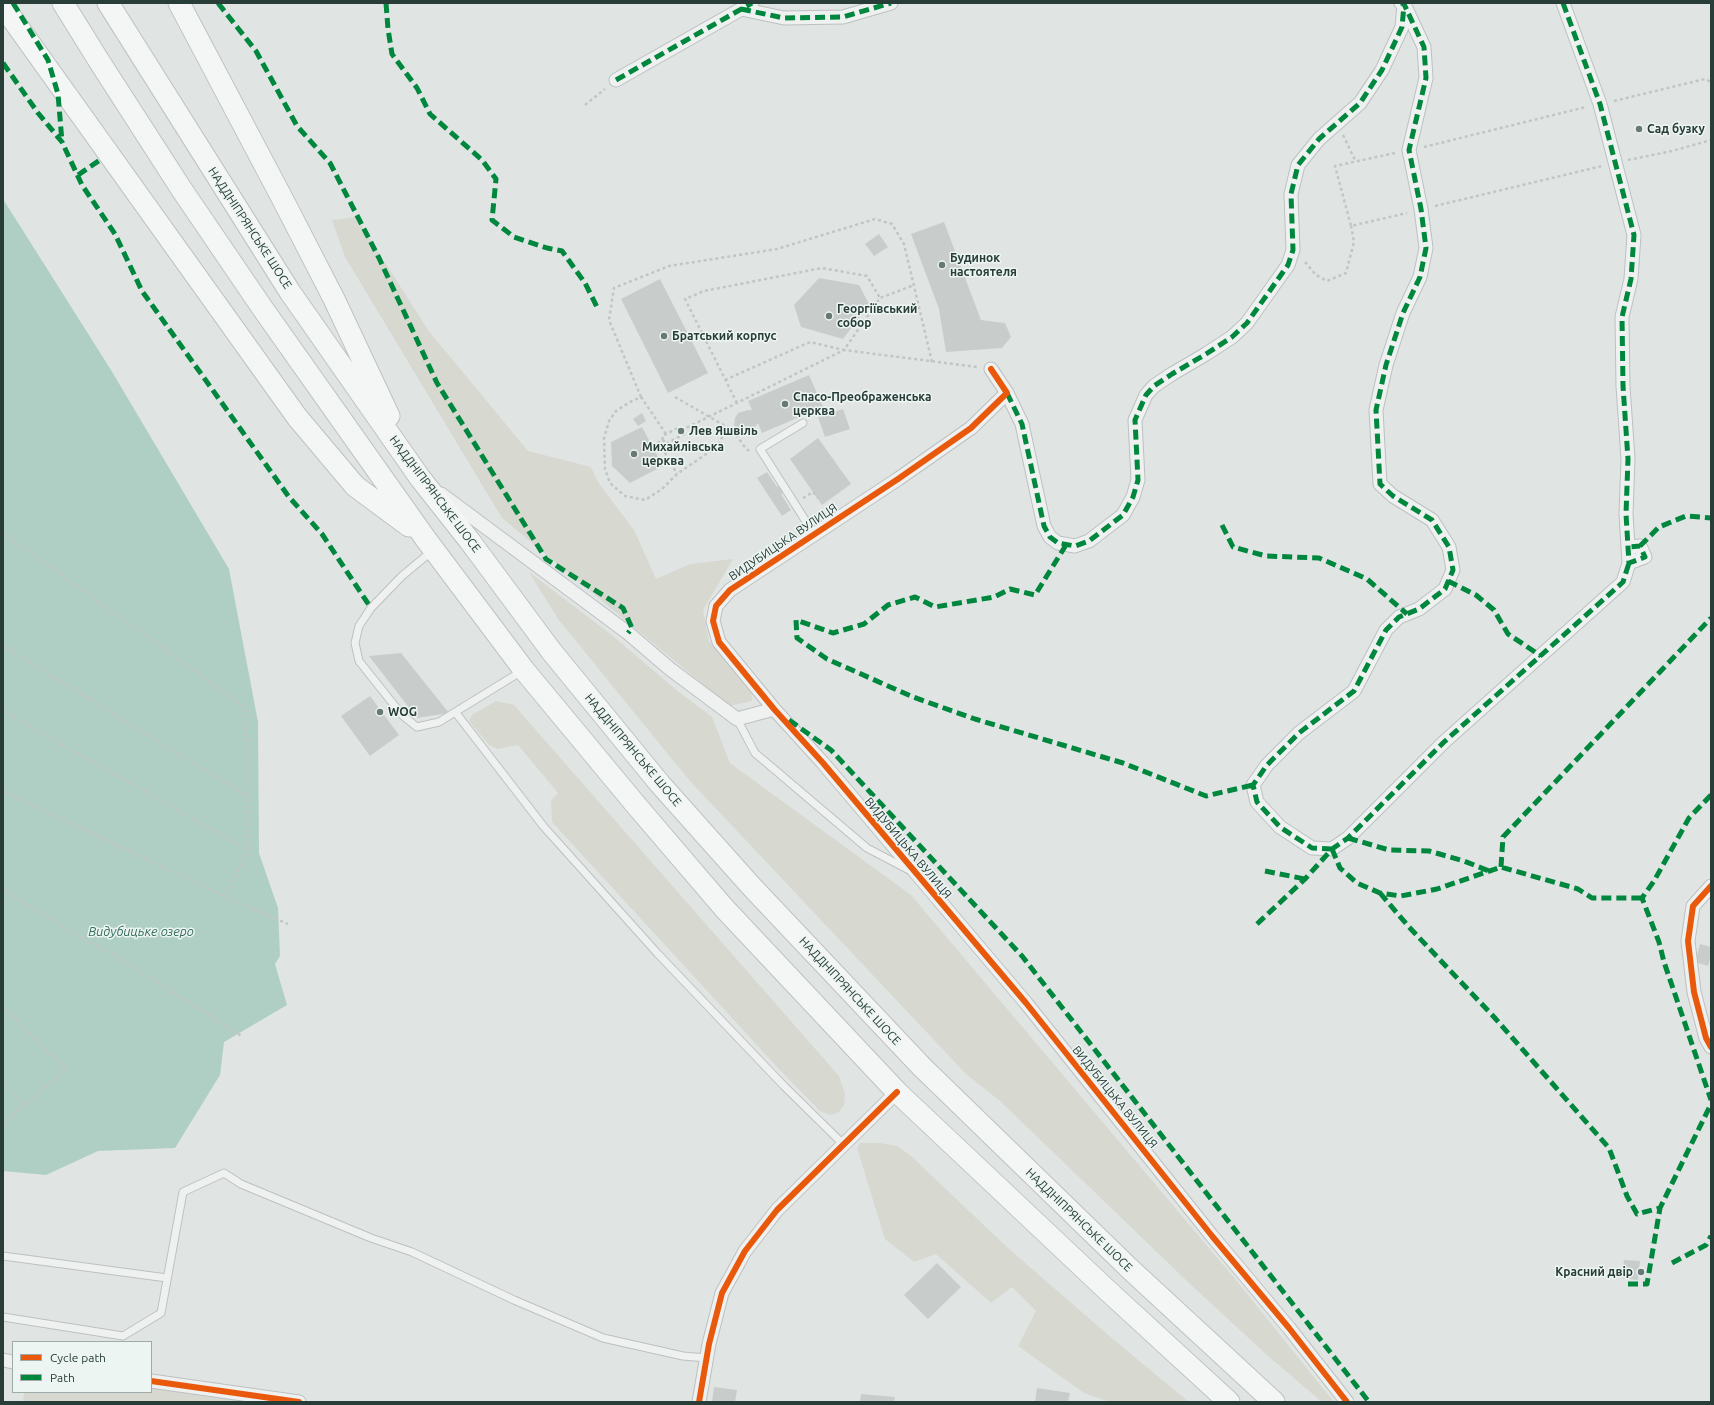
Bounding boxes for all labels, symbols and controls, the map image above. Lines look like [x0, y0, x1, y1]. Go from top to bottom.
place label: Сад бузку [1647, 122, 1705, 136]
marker: Сад бузку [1634, 124, 1644, 134]
street label: НАДДНІПРЯНСЬКЕ ШОСЕ [205, 164, 295, 292]
place label: Будинок настоятеля [950, 251, 1017, 279]
marker: Будинок настоятеля [937, 260, 947, 270]
place label: Георгіївський собор [837, 302, 917, 330]
marker: Георгіївський собор [824, 311, 834, 321]
place label: Братський корпус [672, 329, 777, 343]
marker: Братський корпус [659, 331, 669, 341]
place label: Спасо-Преображенська церква [793, 390, 932, 418]
marker: Спасо-Преображенська церква [780, 399, 790, 409]
place label: Лев Яшвіль [689, 424, 758, 438]
marker: Лев Яшвіль [676, 426, 686, 436]
street label: НАДДНІПРЯНСЬКЕ ШОСЕ [386, 433, 484, 555]
place label: Михайлівська церква [642, 440, 724, 468]
marker: Михайлівська церква [629, 449, 639, 459]
street label: ВИДУБИЦЬКА ВУЛИЦЯ [726, 500, 840, 584]
street label: НАДДНІПРЯНСЬКЕ ШОСЕ [582, 691, 684, 809]
place label: WOG [388, 705, 417, 719]
marker: WOG [375, 707, 385, 717]
street label: ВИДУБИЦЬКА ВУЛИЦЯ [861, 795, 955, 901]
water label: Видубицьке озеро [88, 924, 194, 940]
street label: НАДДНІПРЯНСЬКЕ ШОСЕ [796, 934, 904, 1048]
street label: ВИДУБИЦЬКА ВУЛИЦЯ [1069, 1043, 1161, 1151]
street label: НАДДНІПРЯНСЬКЕ ШОСЕ [1023, 1165, 1135, 1275]
place label: Красний двір [1555, 1265, 1633, 1279]
marker: Красний двір [1636, 1267, 1646, 1277]
legend [12, 1341, 152, 1393]
text: Cycle path [50, 1351, 106, 1364]
text: Path [50, 1371, 75, 1384]

